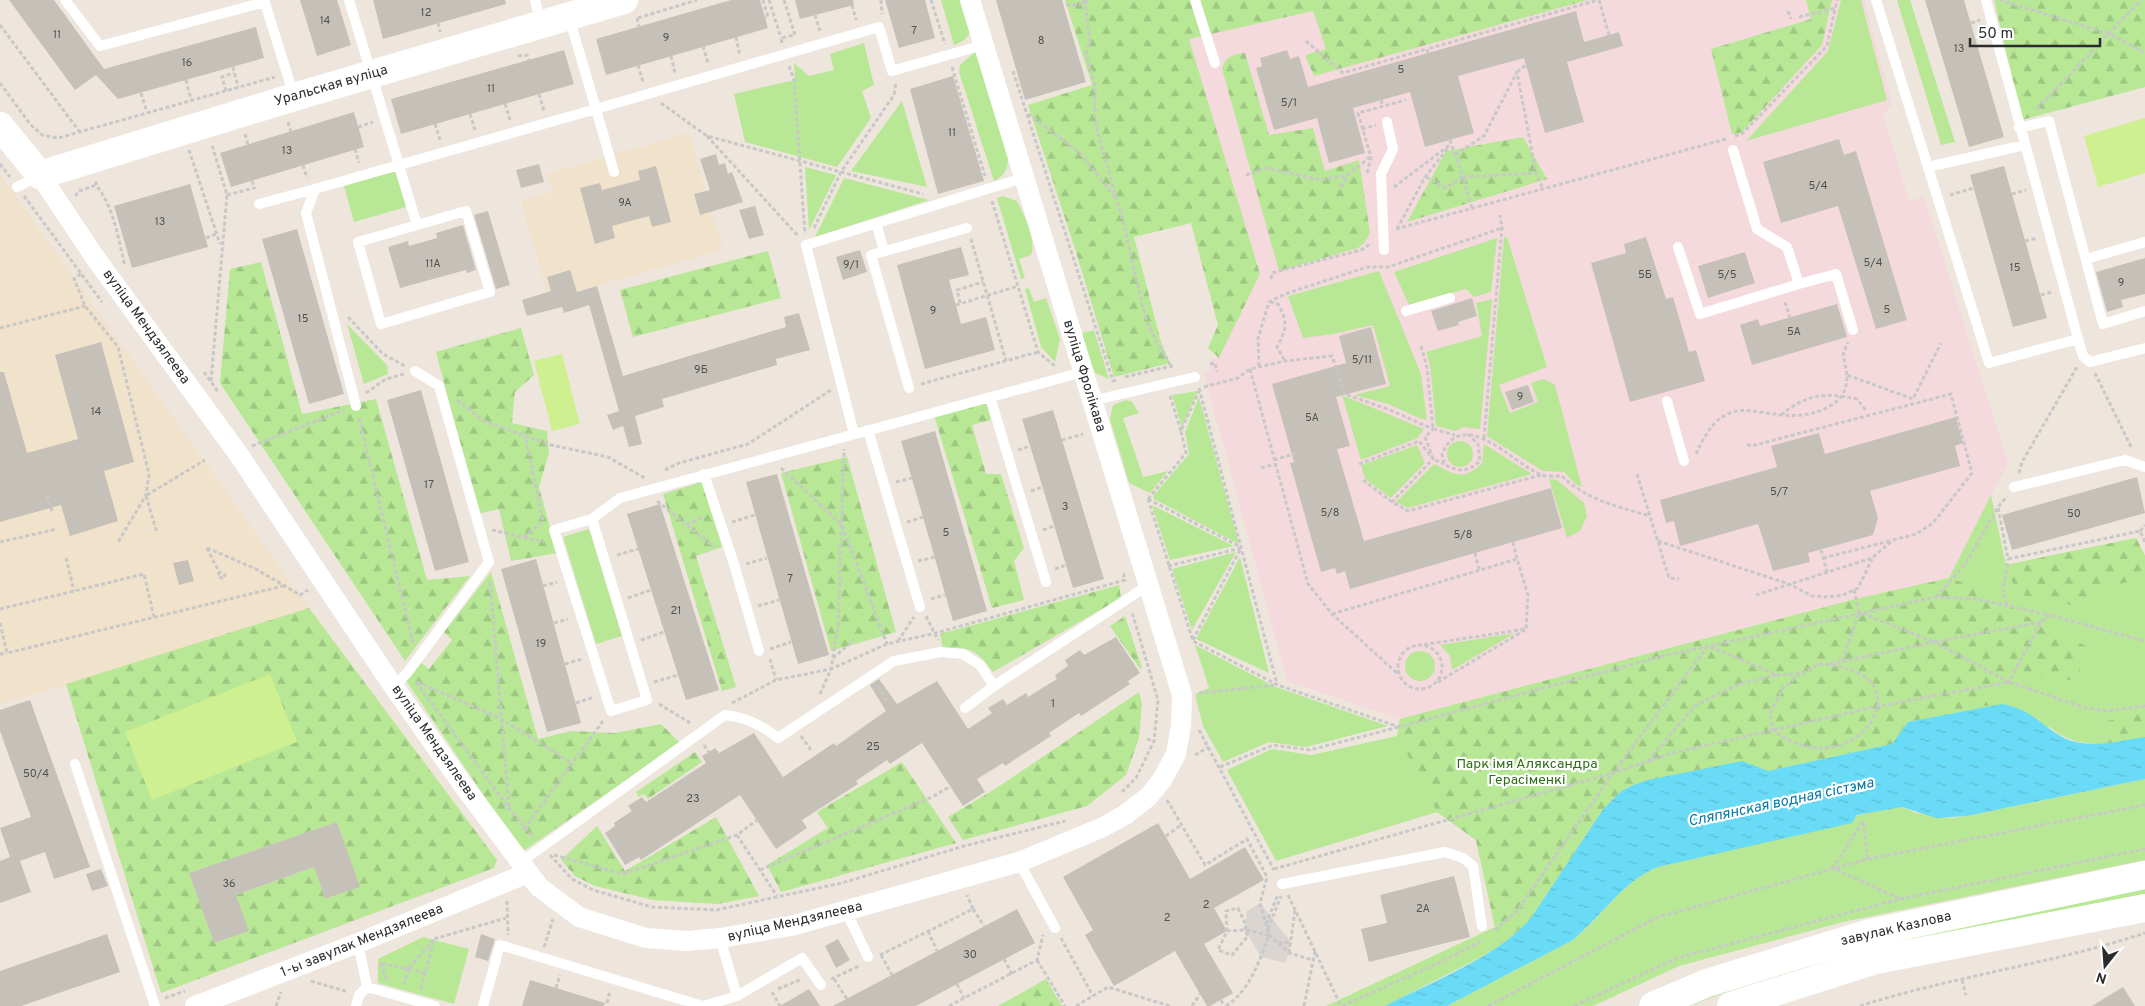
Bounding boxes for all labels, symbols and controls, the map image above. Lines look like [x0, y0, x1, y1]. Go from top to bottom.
house number: 12 [421, 6, 431, 20]
house number: 14 [320, 14, 331, 28]
scale bar [1970, 15, 2100, 47]
house number: 7 [911, 24, 917, 38]
text: 50 m [1978, 25, 2013, 44]
house number: 11 [53, 28, 61, 42]
house number: 9 [663, 31, 669, 45]
house number: 8 [1038, 34, 1044, 48]
house number: 13 [1954, 42, 1964, 56]
house number: 16 [182, 56, 192, 70]
street label: Уральская вуліца [272, 62, 390, 110]
house number: 5 [1398, 63, 1405, 77]
house number: 11 [487, 82, 495, 96]
house number: 5/1 [1281, 96, 1297, 110]
house number: 11 [948, 126, 956, 140]
house number: 13 [282, 144, 292, 158]
house number: 5/4 [1808, 179, 1828, 193]
house number: 9А [618, 196, 632, 210]
house number: 13 [155, 215, 165, 229]
house number: 5/4 [1863, 256, 1883, 270]
house number: 11А [425, 257, 441, 271]
house number: 9/1 [843, 258, 859, 272]
house number: 15 [2010, 261, 2021, 275]
street label: вуліца Мендзялеева [99, 266, 193, 388]
house number: 5Б [1638, 268, 1652, 282]
house number: 5/5 [1717, 268, 1737, 282]
house number: 9 [2118, 276, 2124, 290]
house number: 5 [1884, 303, 1891, 317]
house number: 9 [930, 304, 936, 318]
house number: 15 [298, 312, 309, 326]
street label: вуліца Фролікава [1059, 318, 1109, 434]
house number: 5А [1787, 325, 1801, 339]
house number: 5/11 [1352, 353, 1372, 367]
house number: 9Б [694, 363, 708, 377]
house number: 9 [1517, 390, 1523, 404]
house number: 14 [91, 405, 102, 419]
house number: 5А [1305, 411, 1319, 425]
house number: 17 [424, 478, 434, 492]
house number: 5/7 [1770, 485, 1788, 499]
house number: 3 [1062, 500, 1068, 514]
house number: 5/8 [1321, 506, 1339, 520]
house number: 50 [2067, 507, 2081, 521]
house number: 5 [943, 526, 950, 540]
house number: 5/8 [1454, 528, 1472, 542]
house number: 7 [787, 572, 793, 586]
house number: 21 [671, 604, 681, 618]
house number: 19 [536, 637, 546, 651]
street label: вуліца Мендзялеева [388, 682, 480, 804]
house number: 1 [1051, 697, 1055, 711]
house number: 25 [866, 740, 880, 754]
park label: Парк імя Аляксандра Герасіменкі [1456, 756, 1598, 789]
house number: 50/4 [23, 767, 49, 781]
water label: Сляпянская водная сістэма [1687, 774, 1876, 832]
house number: 23 [686, 792, 700, 806]
house number: 36 [222, 877, 236, 891]
street label: вуліца Мендзялеева [726, 898, 864, 946]
house number: 2 [1203, 898, 1209, 912]
street label: 1-ы завулак Мендзялеева [278, 901, 446, 981]
house number: 2А [1416, 902, 1430, 916]
street label: завулак Казлова [1839, 908, 1953, 950]
house number: 2 [1164, 911, 1170, 925]
north arrow [2080, 941, 2130, 991]
house number: 30 [963, 948, 977, 962]
text: N [2094, 967, 2109, 987]

